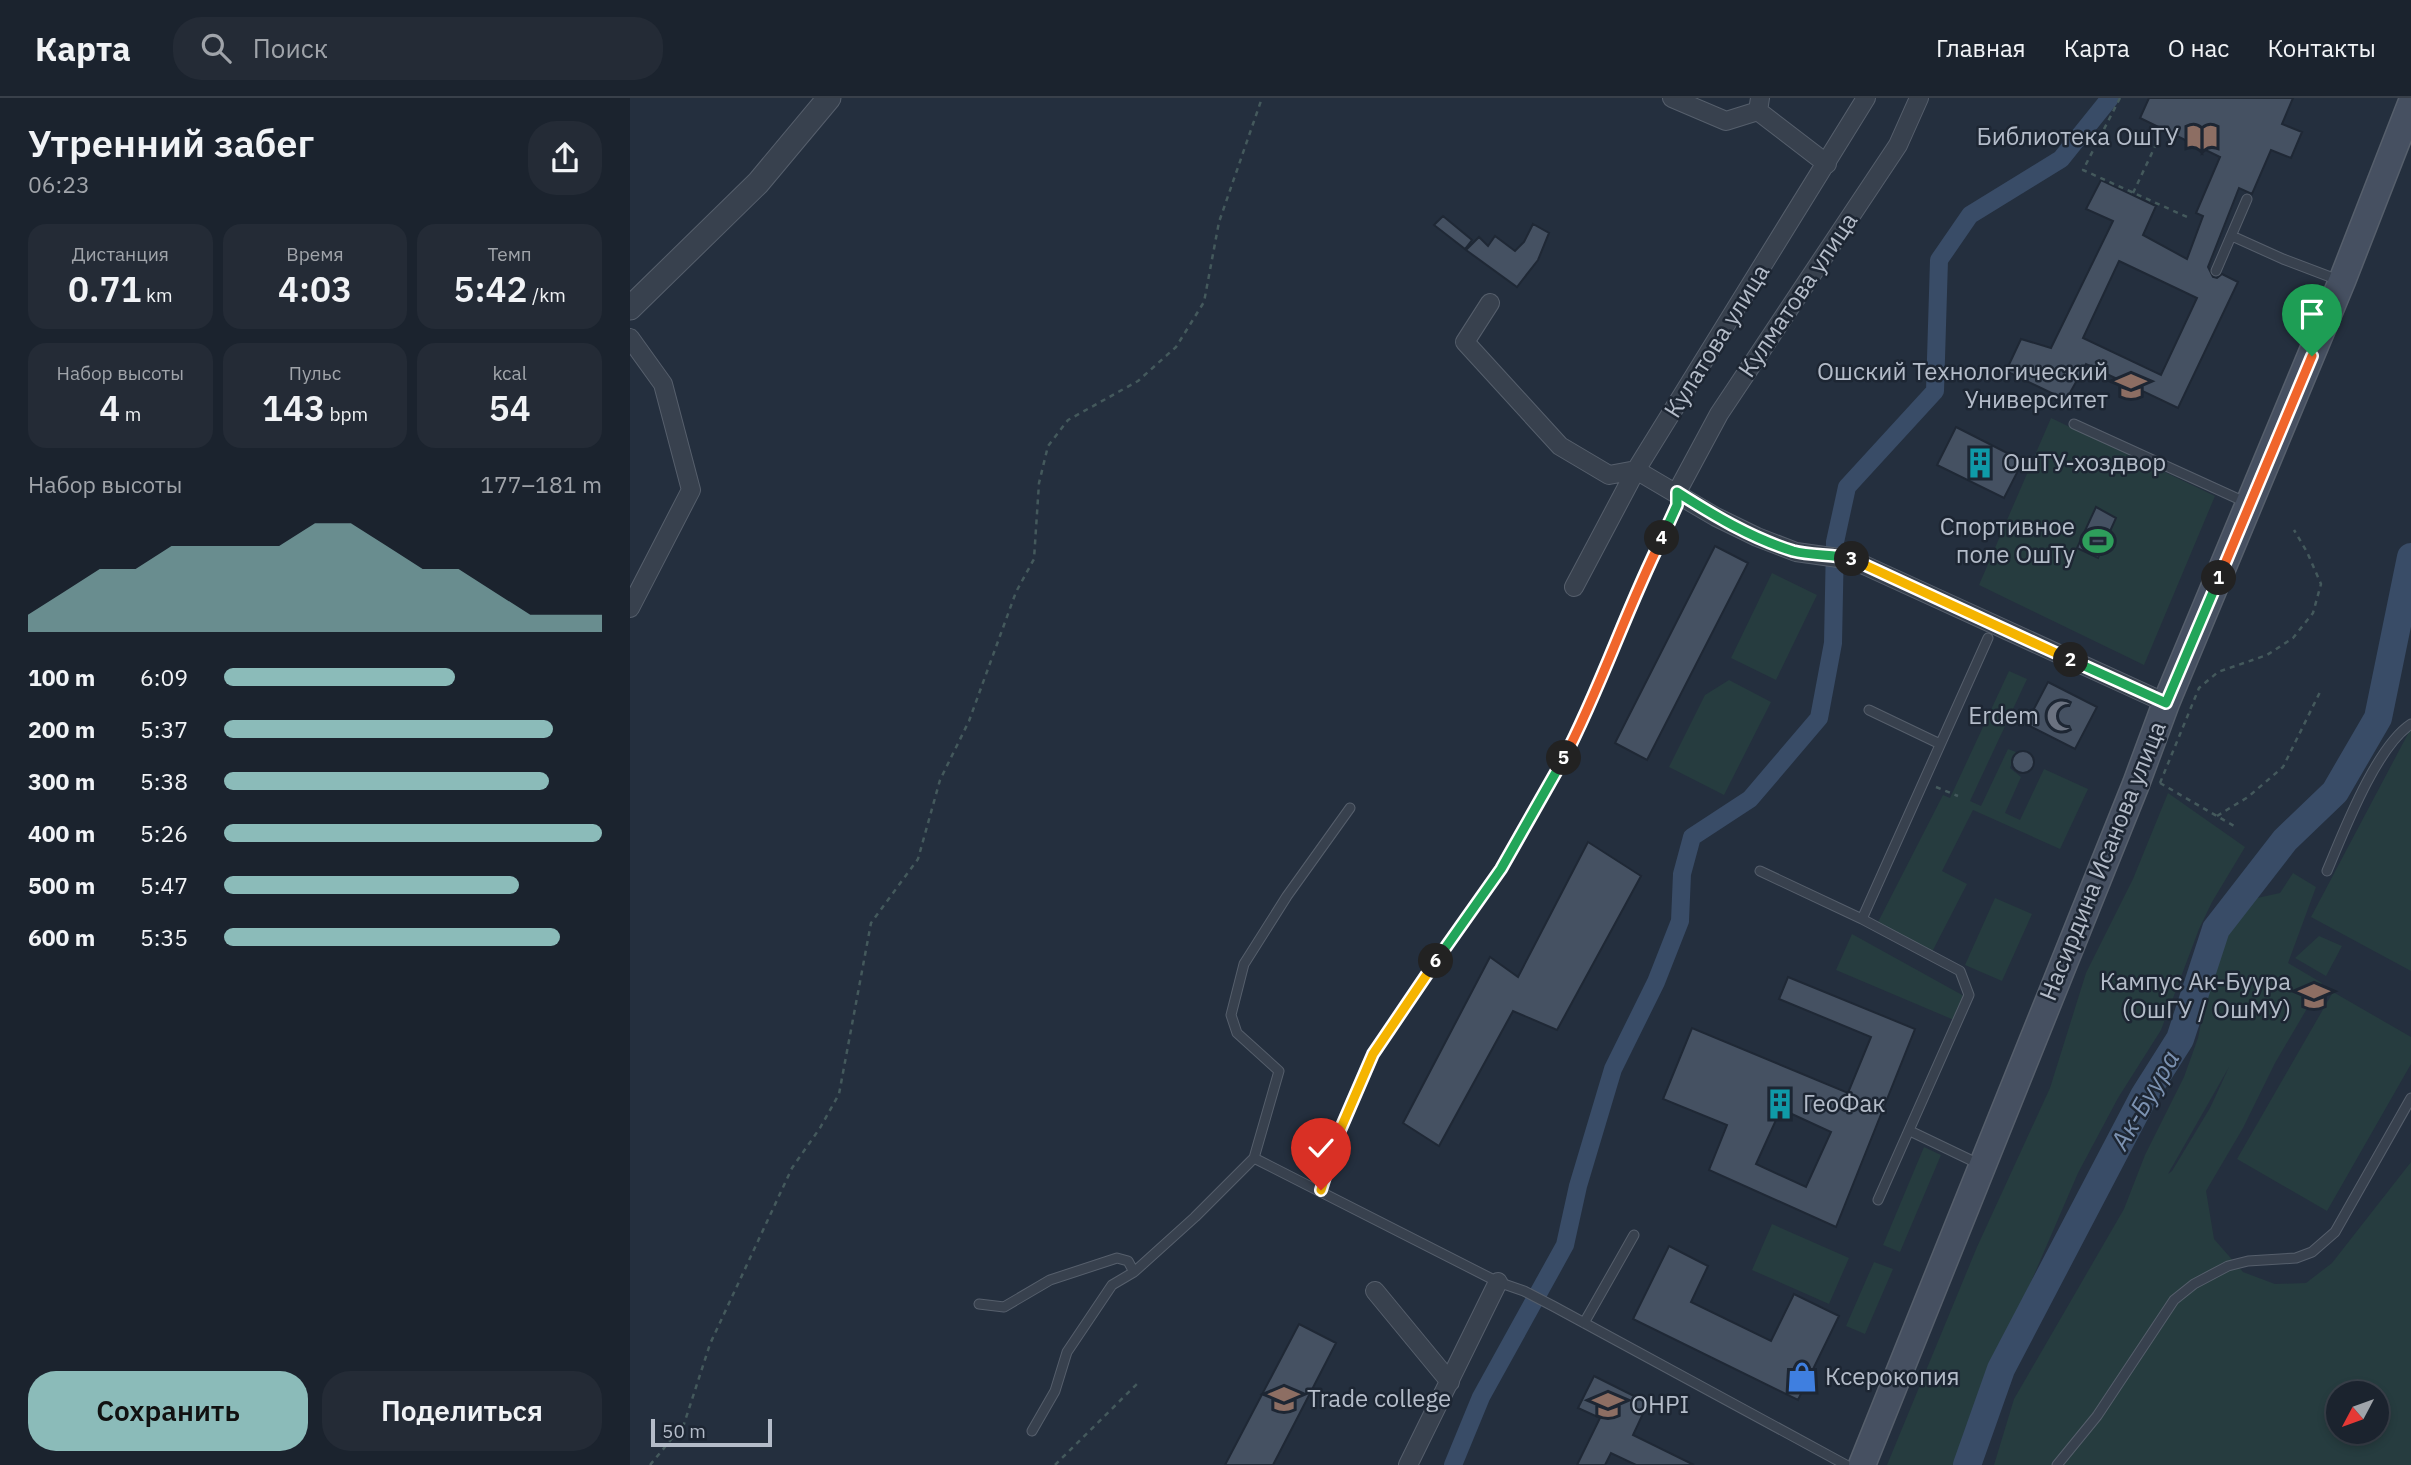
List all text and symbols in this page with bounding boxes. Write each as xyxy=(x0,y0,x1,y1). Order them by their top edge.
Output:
search box xyxy=(173,17,663,80)
text: Карта xyxy=(35,27,131,70)
icon: search xyxy=(197,29,235,67)
text: Поиск xyxy=(253,31,328,65)
text: Главная xyxy=(1936,32,2026,64)
text: Карта xyxy=(2064,32,2130,64)
text: О нас xyxy=(2168,32,2229,64)
text: Контакты xyxy=(2267,32,2376,64)
text: Утренний забег xyxy=(28,118,314,167)
place label: Библиотека ОшТУ xyxy=(1976,120,2179,152)
library icon: Библиотека ОшТУ xyxy=(2185,120,2219,154)
button: share xyxy=(528,121,602,195)
text: 06:23 xyxy=(28,169,90,199)
street label: Кулматова улица xyxy=(1730,206,1864,383)
text: Дистанция xyxy=(72,242,169,266)
text: Время xyxy=(286,242,344,266)
text: Темп xyxy=(488,242,532,266)
street label: Кулатова улица xyxy=(1656,257,1776,423)
text: 0.71 xyxy=(68,266,142,312)
text: 4:03 xyxy=(278,266,352,312)
text: 5:42 xyxy=(453,266,528,312)
text: km xyxy=(142,283,173,307)
text: /km xyxy=(528,283,566,307)
pin xyxy=(2282,284,2342,356)
icon: arrive xyxy=(2293,295,2331,333)
place label: Ошский Технологический Университет xyxy=(1817,355,2108,415)
text: Набор высоты xyxy=(57,361,184,385)
text: Пульс xyxy=(289,361,341,385)
text: kcal xyxy=(492,361,527,385)
school or university icon: Ошский Технологический Университет xyxy=(2114,369,2148,403)
text: 4 xyxy=(99,385,120,431)
text: 143 xyxy=(262,385,325,431)
text: 54 xyxy=(489,385,531,431)
text: m xyxy=(120,402,141,426)
text: bpm xyxy=(325,402,368,426)
building icon: ОшТУ-хоздвор xyxy=(1963,446,1997,480)
place label: ОшТУ-хоздвор xyxy=(2003,446,2166,478)
text: Набор высоты xyxy=(28,469,182,499)
text: 177–181 m xyxy=(480,469,602,499)
place label: Спортивное поле ОшТу xyxy=(1940,510,2075,570)
pin: 4 xyxy=(1644,520,1680,556)
sports icon: Спортивное поле ОшТу xyxy=(2081,524,2115,558)
text: 4 xyxy=(1656,525,1667,549)
pin: 3 xyxy=(1834,542,1870,576)
text: 3 xyxy=(1846,546,1857,570)
pin: 1 xyxy=(2202,560,2236,596)
text: 1 xyxy=(2213,565,2224,589)
pin: 2 xyxy=(2054,642,2088,678)
text: 2 xyxy=(2065,647,2076,671)
text: 100 m xyxy=(28,662,95,692)
text: 6:09 xyxy=(140,662,188,692)
place label: Erdem xyxy=(1968,699,2039,731)
mosque icon: Erdem xyxy=(2045,699,2079,733)
text: 200 m xyxy=(28,714,95,744)
text: 5:37 xyxy=(140,714,188,744)
street label: Насирдина Исанова улица xyxy=(2031,716,2173,1005)
pin: 5 xyxy=(1546,740,1581,776)
text: 5 xyxy=(1558,745,1569,769)
text: 300 m xyxy=(28,766,95,796)
text: 5:38 xyxy=(140,766,188,796)
text: 400 m xyxy=(28,818,95,848)
text: 5:26 xyxy=(140,818,188,848)
text: 500 m xyxy=(28,870,95,900)
text: 5:47 xyxy=(140,870,188,900)
text: 600 m xyxy=(28,922,95,952)
text: 5:35 xyxy=(140,922,188,952)
pin: 6 xyxy=(1418,944,1454,978)
text: 6 xyxy=(1430,948,1441,972)
place label: Кампус Ак-Буура (ОшГУ / ОшМУ) xyxy=(2100,965,2291,1025)
school or university icon: Кампус Ак-Буура (ОшГУ / ОшМУ) xyxy=(2297,979,2331,1013)
water label: Ак-Буура xyxy=(2101,1043,2186,1156)
building icon: ГеоФак xyxy=(1763,1087,1797,1121)
place label: ГеоФак xyxy=(1803,1087,1885,1119)
pin xyxy=(1291,1118,1351,1190)
icon: check xyxy=(1302,1129,1340,1167)
shop icon: Ксерокопия xyxy=(1785,1360,1819,1394)
place label: Ксерокопия xyxy=(1825,1360,1960,1392)
button: Сохранить xyxy=(28,1371,308,1451)
button: Поделиться xyxy=(322,1371,602,1451)
north arrow xyxy=(2326,1381,2389,1444)
map controls xyxy=(2326,1381,2389,1444)
school or university icon: Trade college xyxy=(1267,1382,1301,1416)
place label: Trade college xyxy=(1307,1382,1451,1414)
school or university icon: OHPI xyxy=(1591,1388,1625,1422)
place label: OHPI xyxy=(1631,1388,1689,1420)
scale bar xyxy=(651,1416,772,1448)
text: 50 m xyxy=(662,1419,706,1443)

